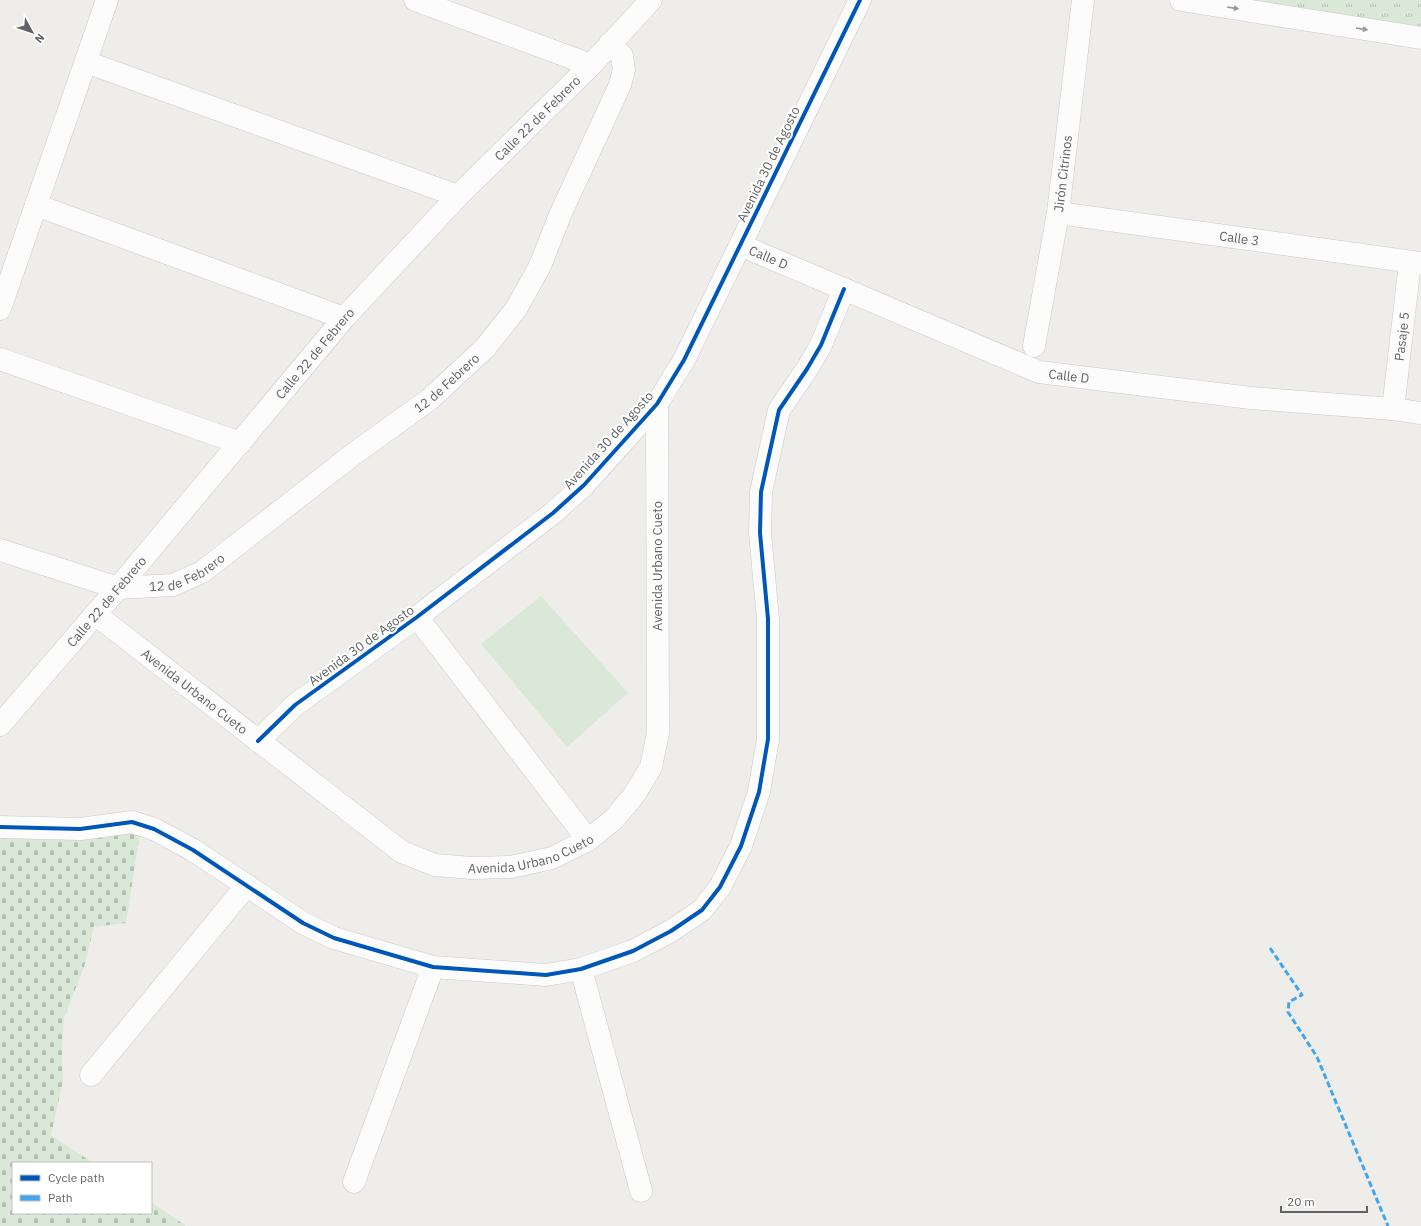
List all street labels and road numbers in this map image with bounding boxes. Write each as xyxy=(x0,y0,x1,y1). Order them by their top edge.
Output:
street label: Calle 22 de Febrero xyxy=(491,72,584,165)
street label: Avenida 30 de Agosto xyxy=(733,104,804,225)
street label: Jirón Citrinos xyxy=(1050,134,1076,213)
street label: Calle 3 xyxy=(1218,227,1260,250)
street label: Calle D xyxy=(746,242,791,273)
street label: Calle 22 de Febrero xyxy=(272,304,358,403)
street label: Pasaje 5 xyxy=(1391,311,1413,362)
street label: 12 de Febrero xyxy=(411,350,483,417)
street label: Calle D xyxy=(1047,365,1090,387)
street label: Avenida 30 de Agosto xyxy=(560,388,657,493)
street label: Avenida Urbano Cueto xyxy=(649,501,666,631)
street label: 12 de Febrero xyxy=(149,550,228,595)
street label: Calle 22 de Febrero xyxy=(63,553,150,651)
street label: Avenida 30 de Agosto xyxy=(305,601,417,689)
street label: Avenida Urbano Cueto xyxy=(138,645,251,738)
street label: Avenida Urbano Cueto xyxy=(467,831,597,877)

